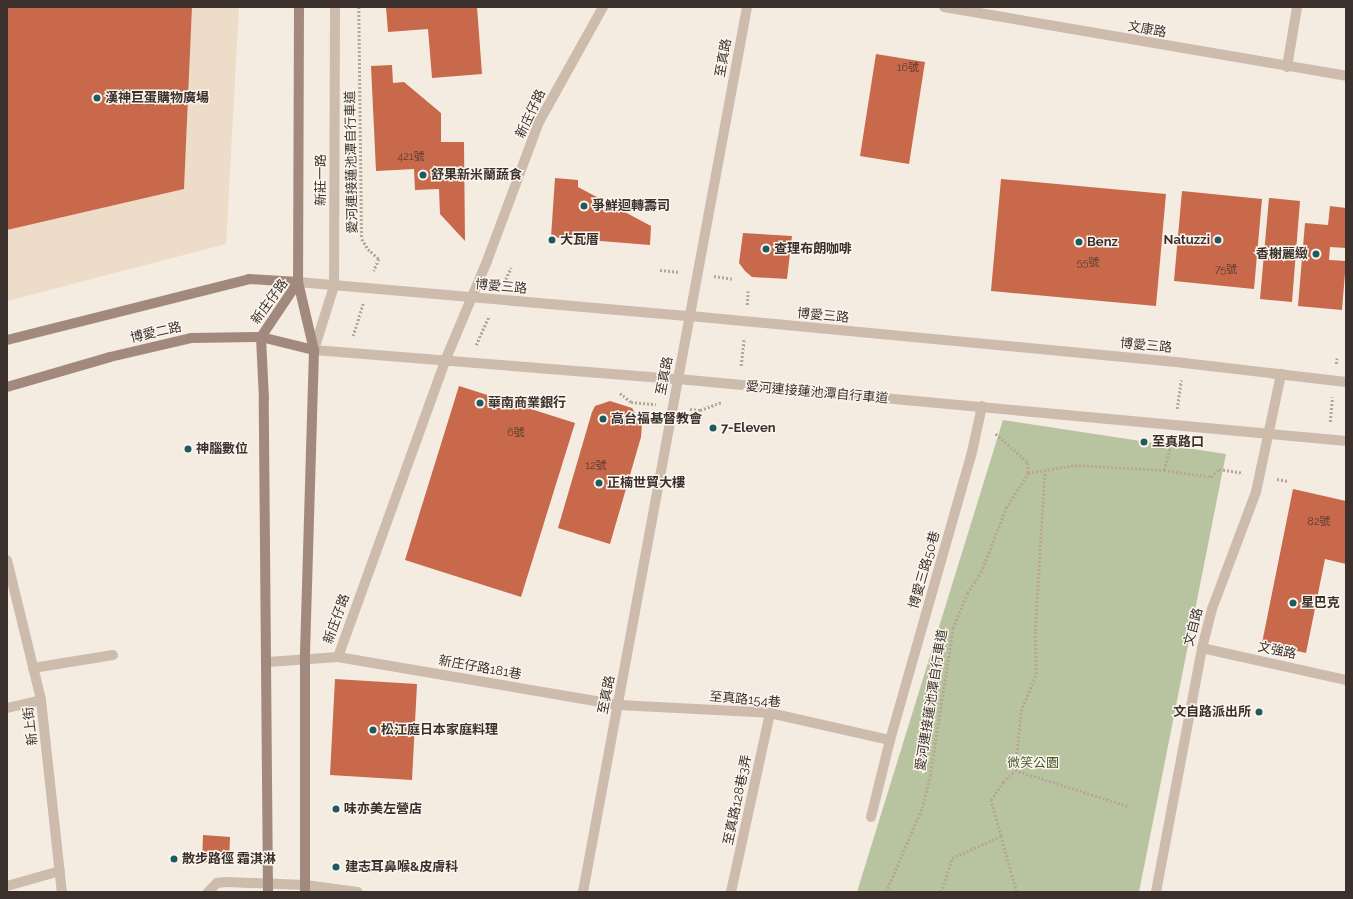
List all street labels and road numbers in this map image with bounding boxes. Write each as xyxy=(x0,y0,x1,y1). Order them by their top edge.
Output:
street label: 文康路 xyxy=(1126,19,1168,41)
street label: 至真路 xyxy=(713,37,735,79)
street label: 新庄仔路 xyxy=(513,87,549,141)
street label: 愛河連接蓮池潭自行車道 xyxy=(343,90,361,234)
street label: 新莊一路 xyxy=(313,154,329,206)
street label: 新庄仔路 xyxy=(248,276,292,328)
street label: 博愛三路 xyxy=(474,277,528,297)
street label: 博愛三路 xyxy=(796,306,850,326)
street label: 博愛二路 xyxy=(129,320,183,346)
street label: 博愛三路 xyxy=(1119,336,1173,356)
street label: 至真路 xyxy=(654,355,676,397)
street label: 愛河連接蓮池潭自行車道 xyxy=(745,379,889,407)
street label: 博愛三路50巷 xyxy=(906,529,944,611)
street label: 新庄仔路 xyxy=(321,592,353,646)
street label: 文自路 xyxy=(1181,606,1207,648)
street label: 愛河連接蓮池潭自行車道 xyxy=(913,628,951,772)
street label: 文強路 xyxy=(1256,639,1298,663)
street label: 新庄仔路181巷 xyxy=(437,653,523,683)
street label: 至真路 xyxy=(596,674,618,716)
street label: 至真路154巷 xyxy=(709,689,781,711)
street label: 新上街 xyxy=(21,706,41,746)
street label: 至真路128巷3弄 xyxy=(721,753,755,847)

